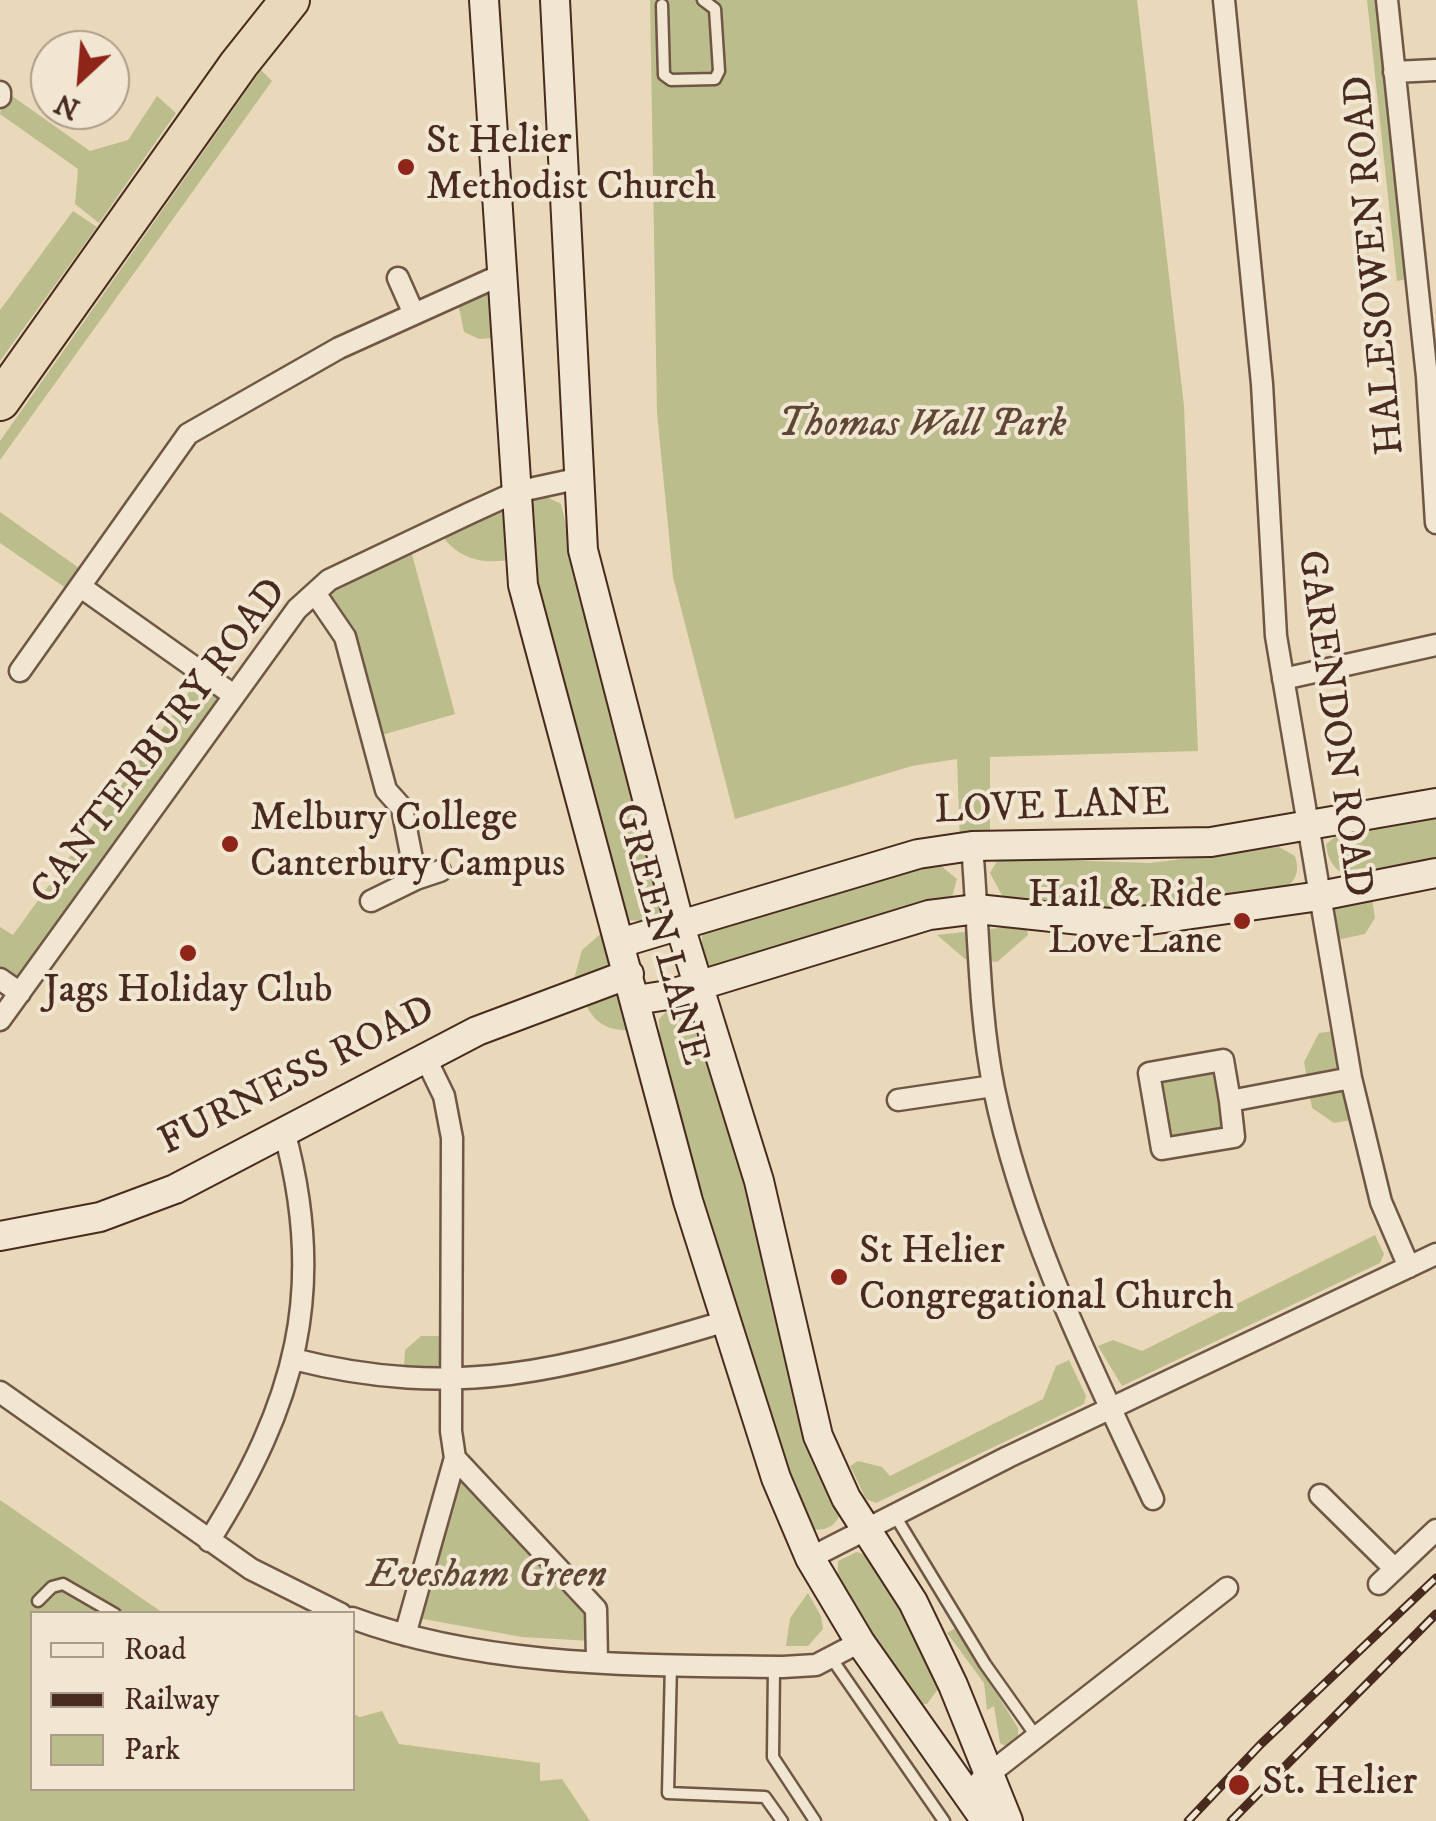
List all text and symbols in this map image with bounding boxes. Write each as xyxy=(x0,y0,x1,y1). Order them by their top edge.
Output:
north arrow xyxy=(30,30,130,130)
street label: HALESOWEN ROAD xyxy=(1336,73,1418,457)
text: N xyxy=(50,85,86,126)
place label: St Helier Methodist Church xyxy=(426,120,716,214)
marker: St Helier Methodist Church xyxy=(395,156,417,178)
park label: Thomas Wall Park xyxy=(778,403,1066,451)
street label: GARENDON ROAD xyxy=(1284,547,1380,901)
street label: CANTERBURY ROAD xyxy=(23,571,299,915)
street label: LOVE LANE xyxy=(934,781,1170,837)
place label: Melbury College Canterbury Campus xyxy=(250,797,565,891)
street label: GREEN LANE xyxy=(601,799,717,1071)
marker: Melbury College Canterbury Campus xyxy=(219,833,241,855)
place label: Hail & Ride Love Lane xyxy=(1028,874,1222,968)
marker: Hail & Ride Love Lane xyxy=(1231,910,1253,932)
marker: Jags Holiday Club xyxy=(177,942,199,964)
place label: Jags Holiday Club xyxy=(44,969,332,1017)
street label: FURNESS ROAD xyxy=(152,988,444,1168)
place label: St Helier Congregational Church xyxy=(859,1230,1234,1324)
marker: St Helier Congregational Church xyxy=(828,1266,850,1288)
park label: Evesham Green xyxy=(367,1554,607,1602)
legend xyxy=(30,1611,355,1791)
text: Road xyxy=(124,1632,186,1669)
text: Railway xyxy=(124,1682,219,1719)
text: Park xyxy=(124,1732,180,1769)
place label: St. Helier xyxy=(1262,1761,1417,1809)
marker: St. Helier xyxy=(1226,1772,1252,1798)

